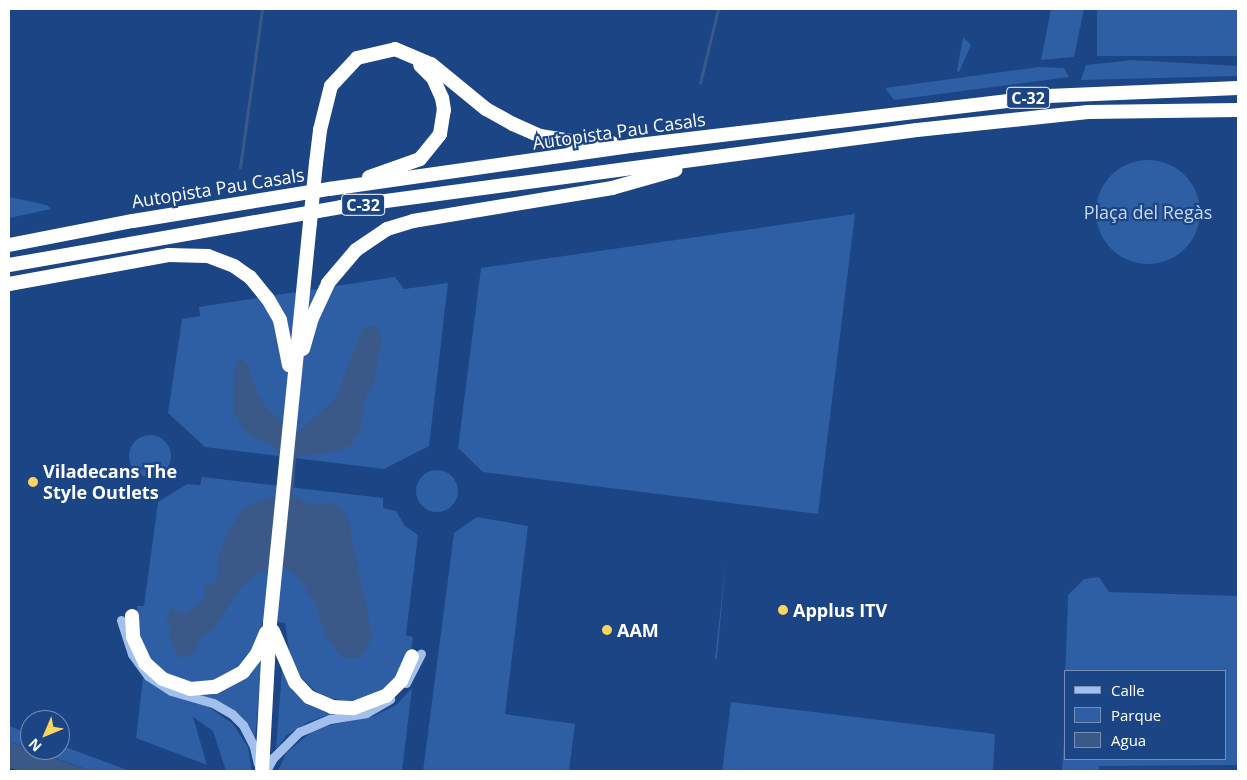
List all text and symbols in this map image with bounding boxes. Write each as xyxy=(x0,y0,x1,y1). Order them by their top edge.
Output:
road number: C-32 xyxy=(1006,85,1050,112)
street label: Autopista Pau Casals xyxy=(531,108,707,154)
street label: Autopista Pau Casals xyxy=(130,164,306,212)
road number: C-32 xyxy=(340,192,386,218)
park label: Plaça del Regàs xyxy=(1084,201,1212,223)
place label: Viladecans The Style Outlets xyxy=(43,461,177,504)
marker: Viladecans The Style Outlets xyxy=(27,476,39,488)
place label: Applus ITV xyxy=(793,599,887,621)
marker: Applus ITV xyxy=(777,604,789,616)
place label: AAM xyxy=(617,619,659,641)
marker: AAM xyxy=(601,624,613,636)
legend xyxy=(1064,670,1227,760)
text: Calle xyxy=(1111,680,1145,700)
text: Parque xyxy=(1111,705,1161,725)
north arrow xyxy=(20,710,70,760)
text: Agua xyxy=(1111,730,1146,750)
text: N xyxy=(24,735,45,756)

